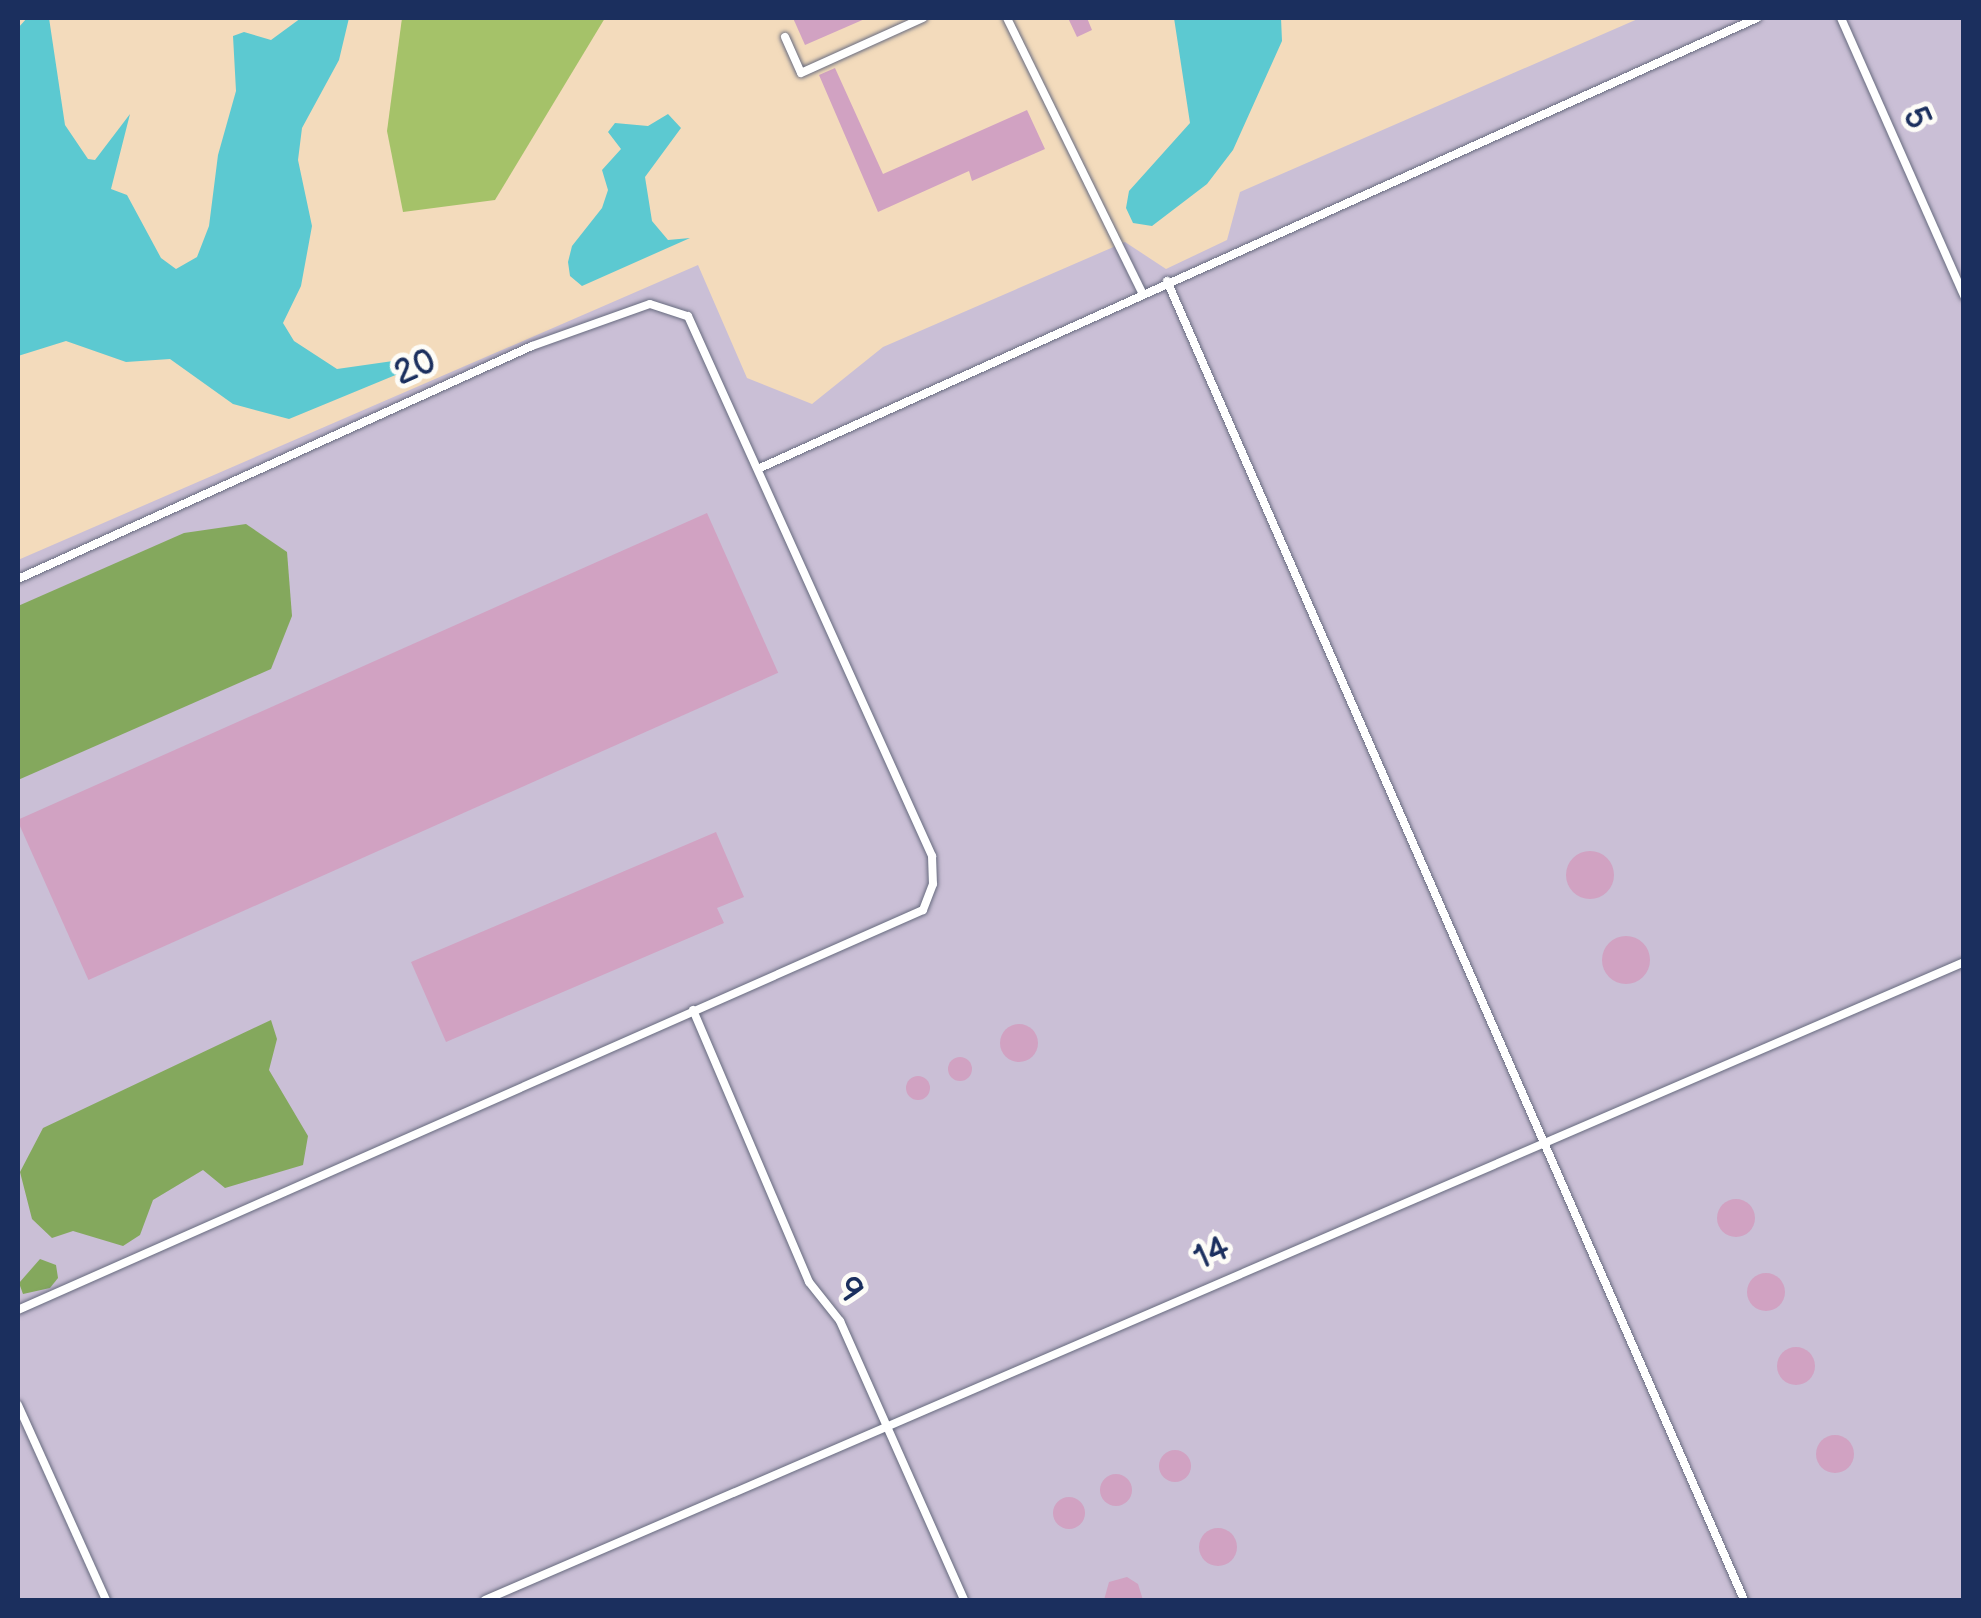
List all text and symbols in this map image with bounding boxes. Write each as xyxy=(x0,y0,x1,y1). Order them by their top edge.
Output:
street label: 5 xyxy=(1893,100,1939,136)
street label: 20 xyxy=(388,340,442,396)
street label: 14 xyxy=(1188,1228,1236,1280)
street label: 9 xyxy=(826,1269,872,1311)

